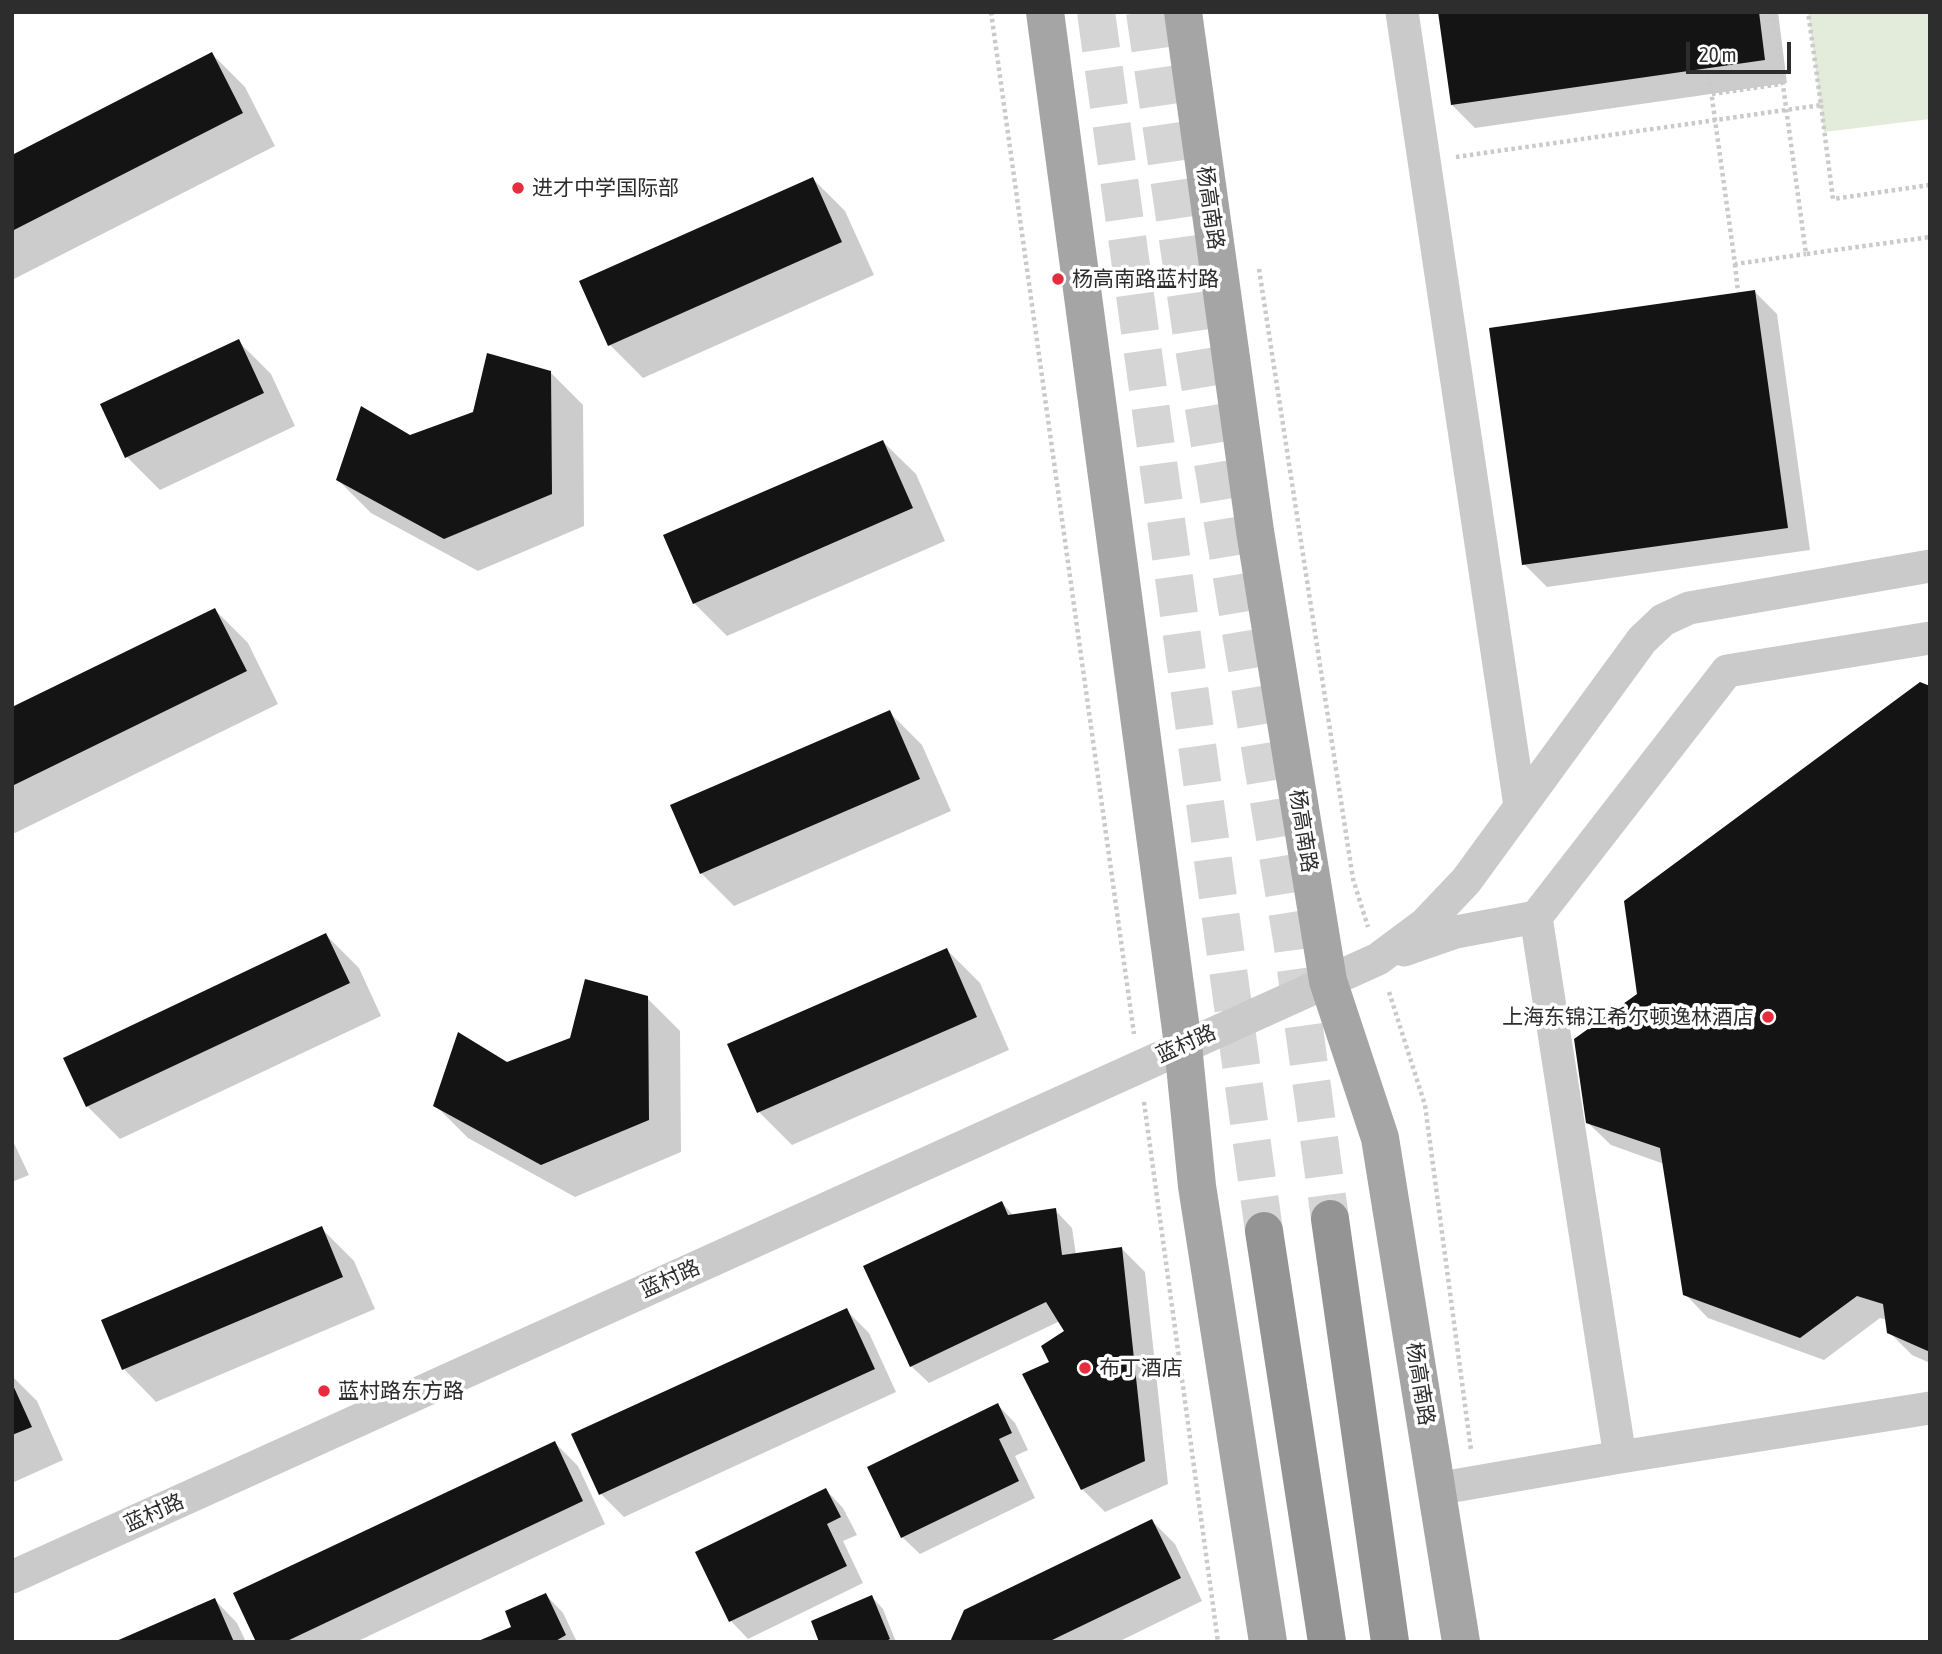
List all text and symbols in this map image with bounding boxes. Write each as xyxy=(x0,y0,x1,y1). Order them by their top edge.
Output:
scale bar xyxy=(1690,28,1795,72)
text: 20 m xyxy=(1699,42,1737,66)
street label: 杨高南路 xyxy=(1192,165,1228,251)
place label: 进才中学国际部 xyxy=(532,175,679,201)
marker: 进才中学国际部 xyxy=(510,180,526,196)
place label: 杨高南路蓝村路 xyxy=(1072,266,1219,292)
marker: 杨高南路蓝村路 xyxy=(1050,271,1066,287)
street label: 杨高南路 xyxy=(1284,788,1322,874)
place label: 上海东锦江希尔顿逸林酒店 xyxy=(1502,1004,1754,1030)
marker: 上海东锦江希尔顿逸林酒店 xyxy=(1760,1009,1776,1025)
street label: 蓝村路 xyxy=(1152,1020,1220,1068)
street label: 蓝村路 xyxy=(636,1255,704,1303)
street label: 杨高南路 xyxy=(1401,1341,1439,1427)
place label: 布丁酒店 xyxy=(1099,1355,1183,1381)
marker: 布丁酒店 xyxy=(1077,1360,1093,1376)
place label: 蓝村路东方路 xyxy=(338,1378,464,1404)
marker: 蓝村路东方路 xyxy=(316,1383,332,1399)
street label: 蓝村路 xyxy=(120,1489,188,1537)

